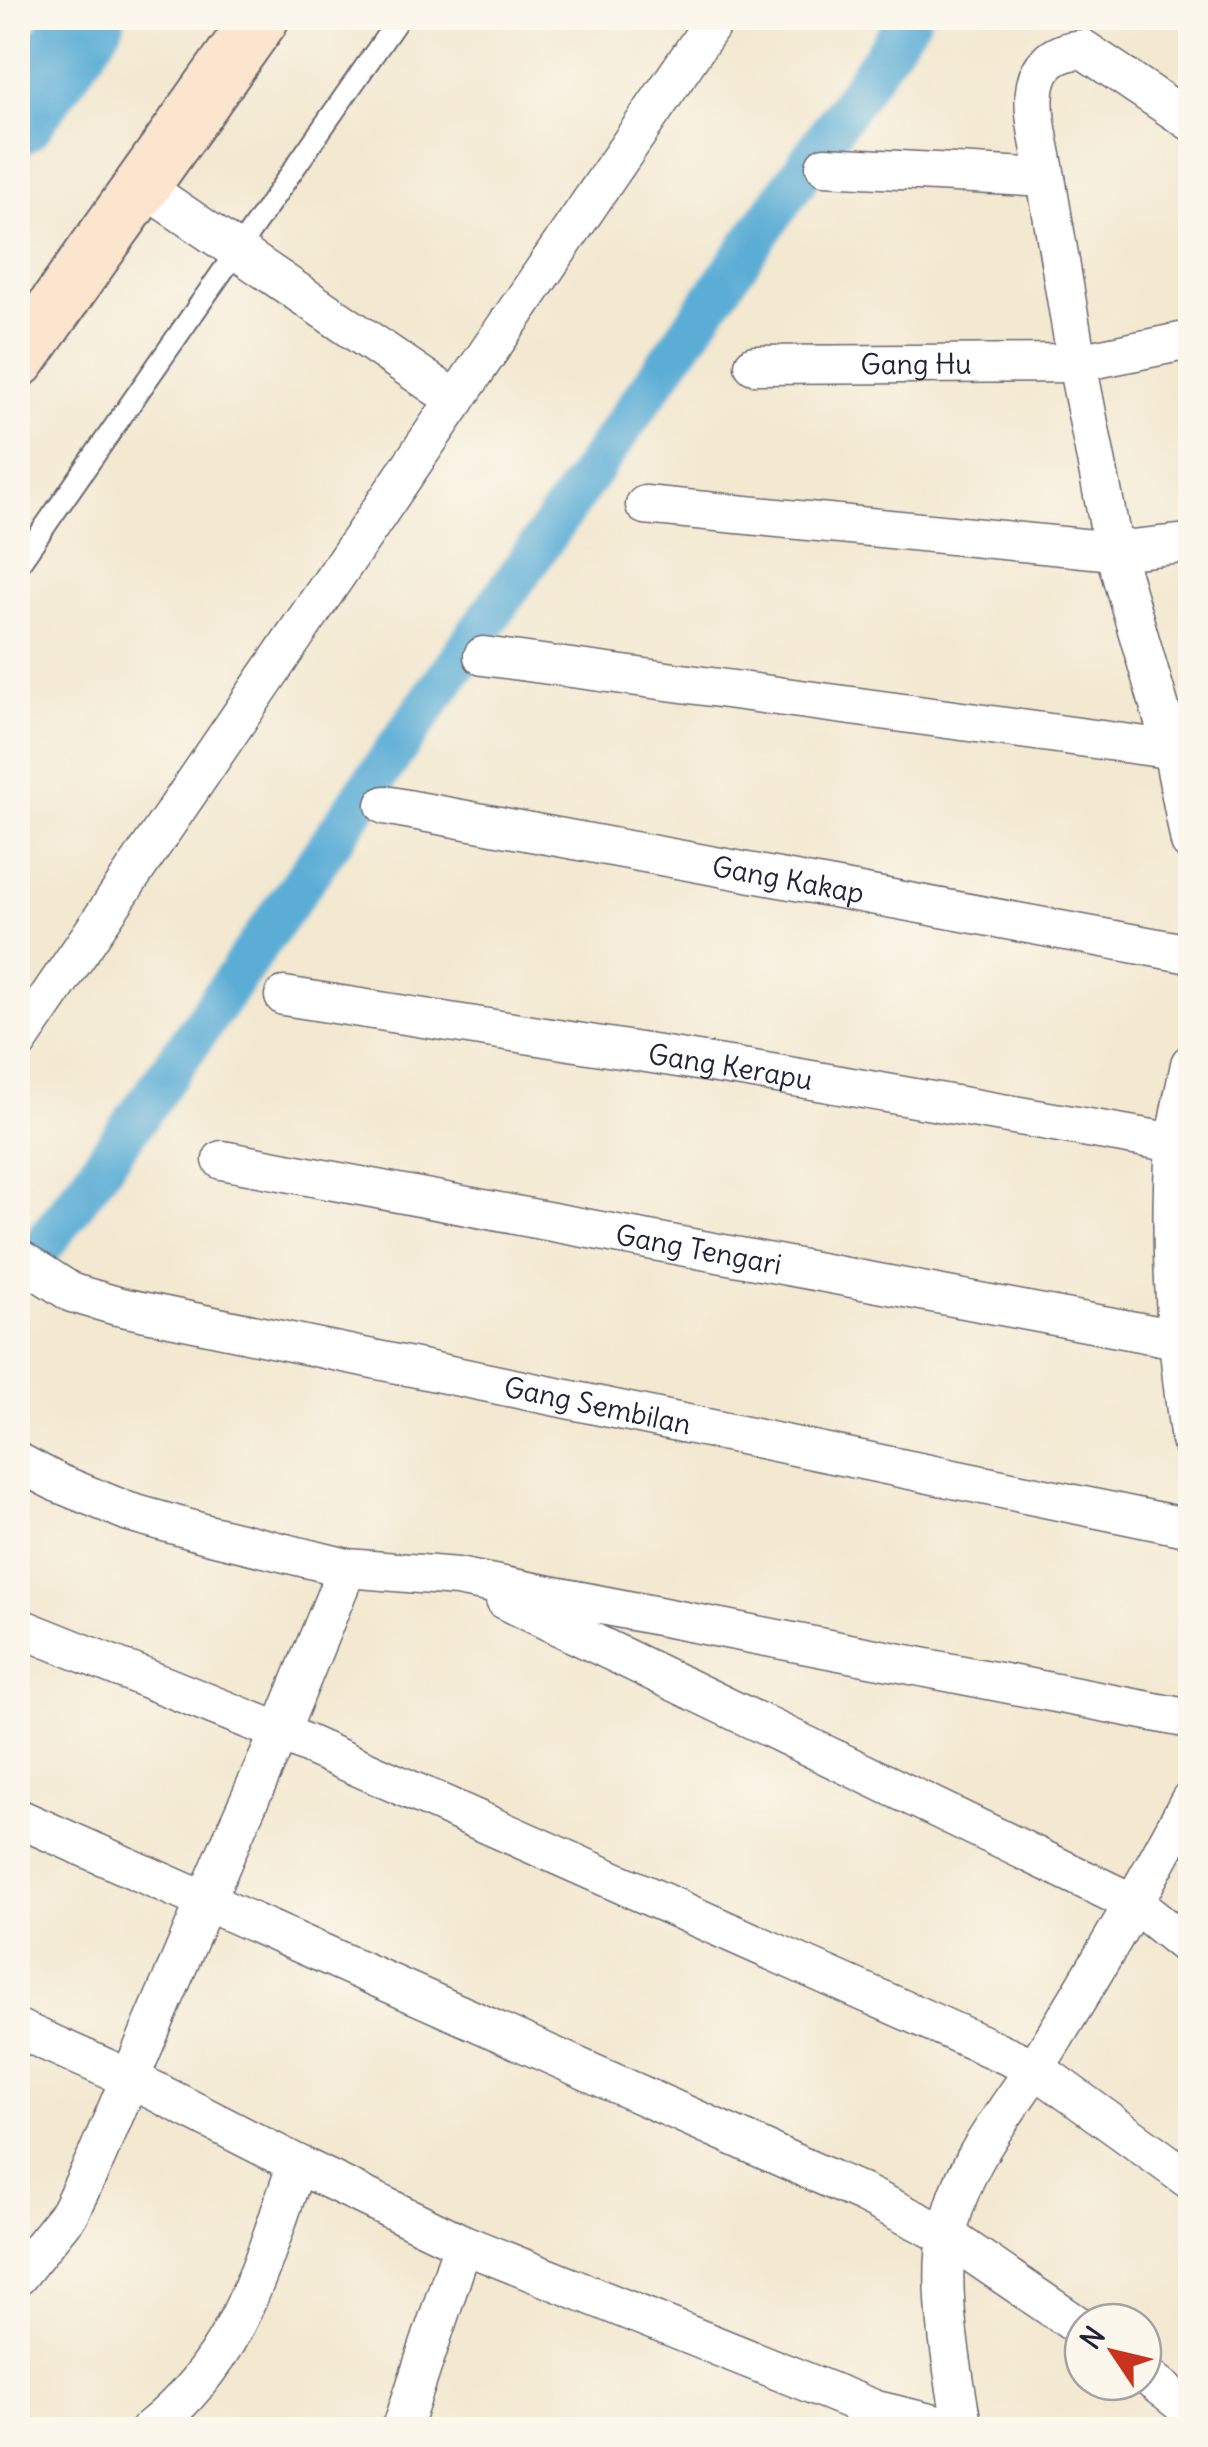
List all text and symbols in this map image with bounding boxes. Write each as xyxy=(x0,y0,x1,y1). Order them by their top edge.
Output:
street label: Gang Hu xyxy=(860,346,972,382)
street label: Gang Kakap xyxy=(709,848,867,911)
street label: Gang Kerapu xyxy=(646,1036,815,1098)
street label: Gang Tengari xyxy=(613,1216,785,1283)
street label: Gang Sembilan xyxy=(501,1369,694,1442)
north arrow xyxy=(1063,2302,1163,2402)
text: N xyxy=(1072,2319,1113,2356)

